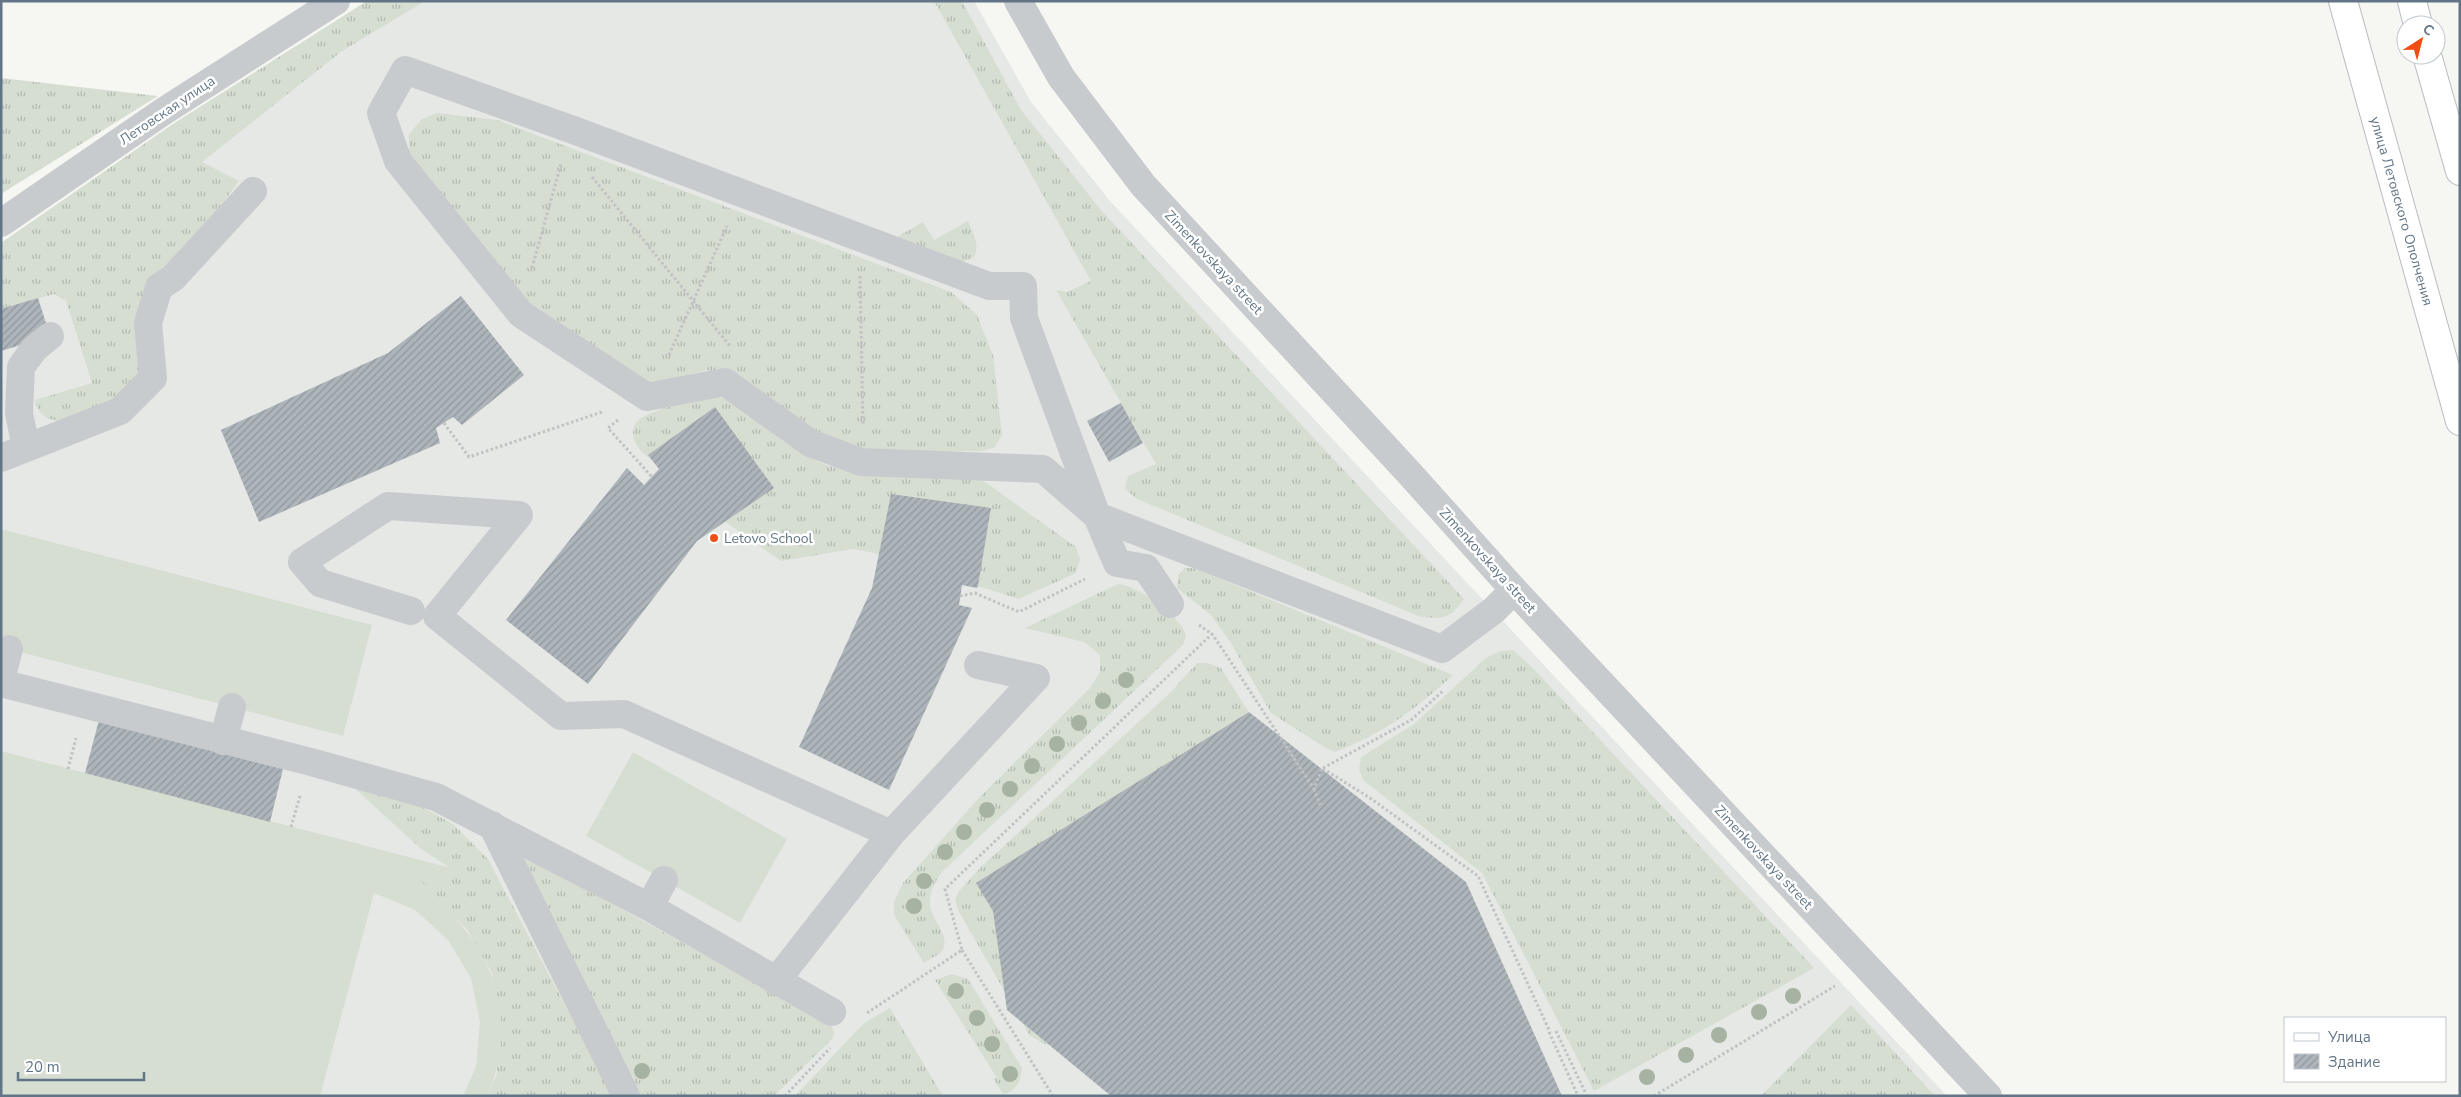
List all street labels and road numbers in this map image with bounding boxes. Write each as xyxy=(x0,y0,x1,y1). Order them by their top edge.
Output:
street label: Летовская улица xyxy=(116,71,219,149)
street label: улица Летовского Ополчения xyxy=(2365,114,2438,308)
street label: Zimenkovskaya street xyxy=(1160,206,1267,319)
street label: Zimenkovskaya street xyxy=(1435,504,1540,617)
street label: Zimenkovskaya street xyxy=(1710,801,1817,914)

